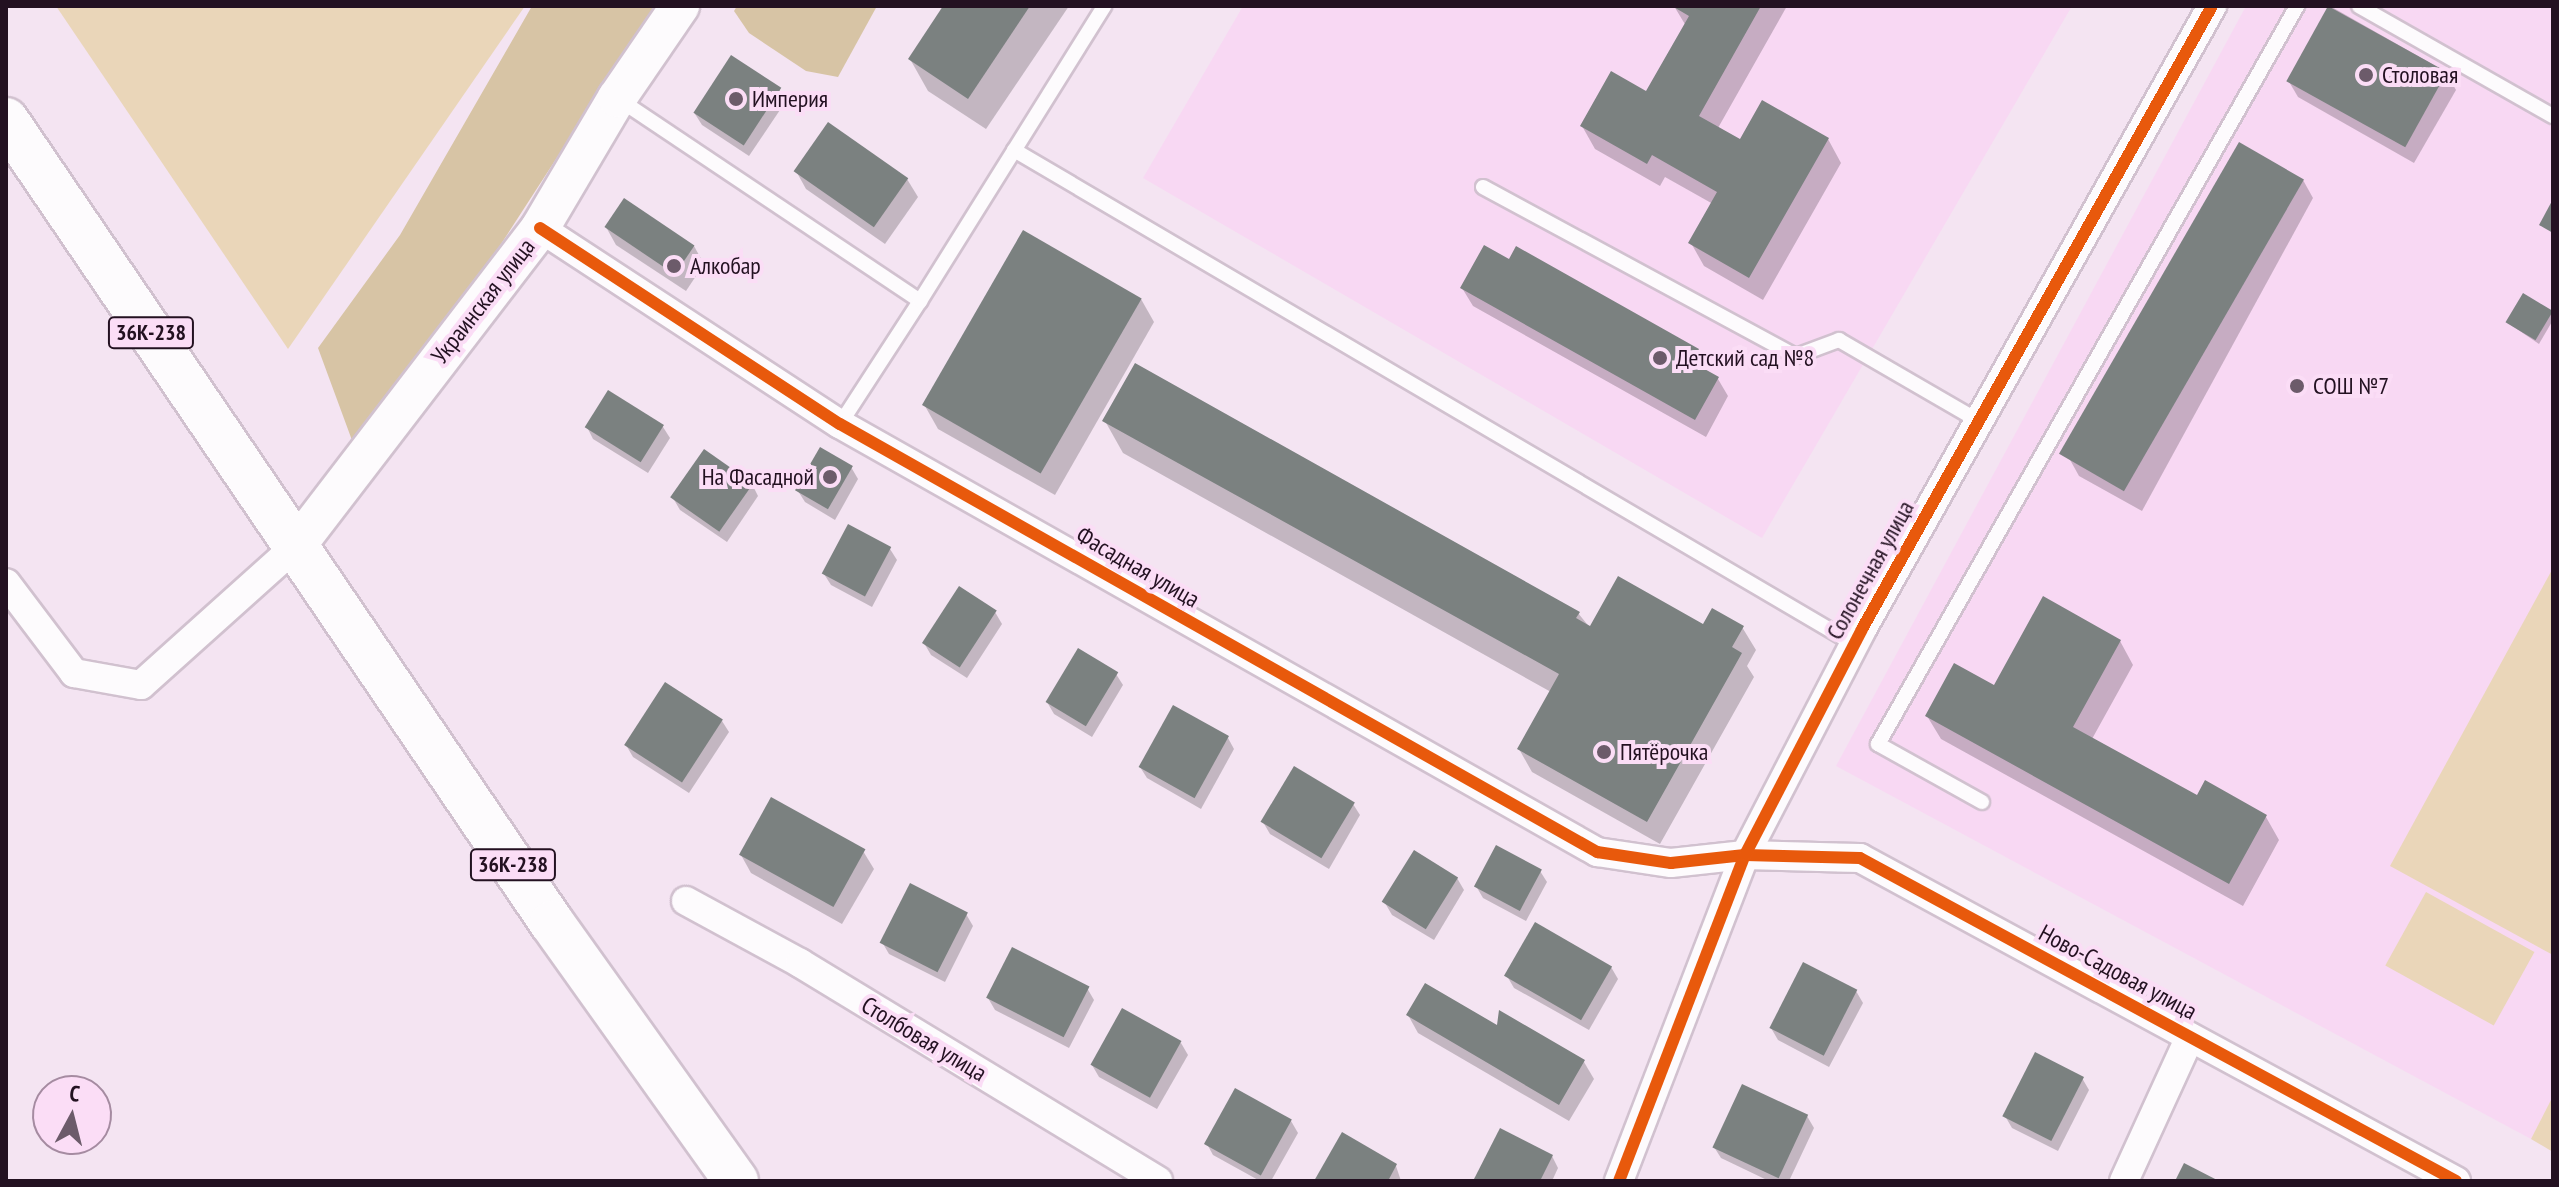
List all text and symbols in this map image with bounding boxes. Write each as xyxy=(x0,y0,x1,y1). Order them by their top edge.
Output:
place label: Столовая xyxy=(2382,61,2458,89)
marker: Столовая xyxy=(2357,66,2375,84)
place label: Империя xyxy=(752,85,828,113)
marker: Империя xyxy=(727,90,745,108)
street label: Украинская улица xyxy=(425,233,541,369)
place label: Алкобар xyxy=(690,252,761,280)
marker: Алкобар xyxy=(665,257,683,275)
road number: 36К-238 xyxy=(107,315,195,351)
place label: Детский сад №8 xyxy=(1676,344,1814,372)
marker: Детский сад №8 xyxy=(1651,349,1669,367)
place label: СОШ №7 xyxy=(2313,372,2389,400)
marker: СОШ №7 xyxy=(2288,377,2306,395)
place label: На Фасадной xyxy=(702,463,814,491)
marker: На Фасадной xyxy=(821,468,839,486)
street label: Солонечная улица xyxy=(1820,496,1920,644)
street label: Фасадная улица xyxy=(1071,520,1205,614)
place label: Пятёрочка xyxy=(1620,738,1708,766)
marker: Пятёрочка xyxy=(1595,743,1613,761)
road number: 36К-238 xyxy=(469,847,557,883)
street label: Ново-Садовая улица xyxy=(2034,918,2202,1026)
street label: Столбовая улица xyxy=(856,990,992,1088)
north arrow xyxy=(32,1075,112,1155)
text: С xyxy=(68,1079,81,1108)

